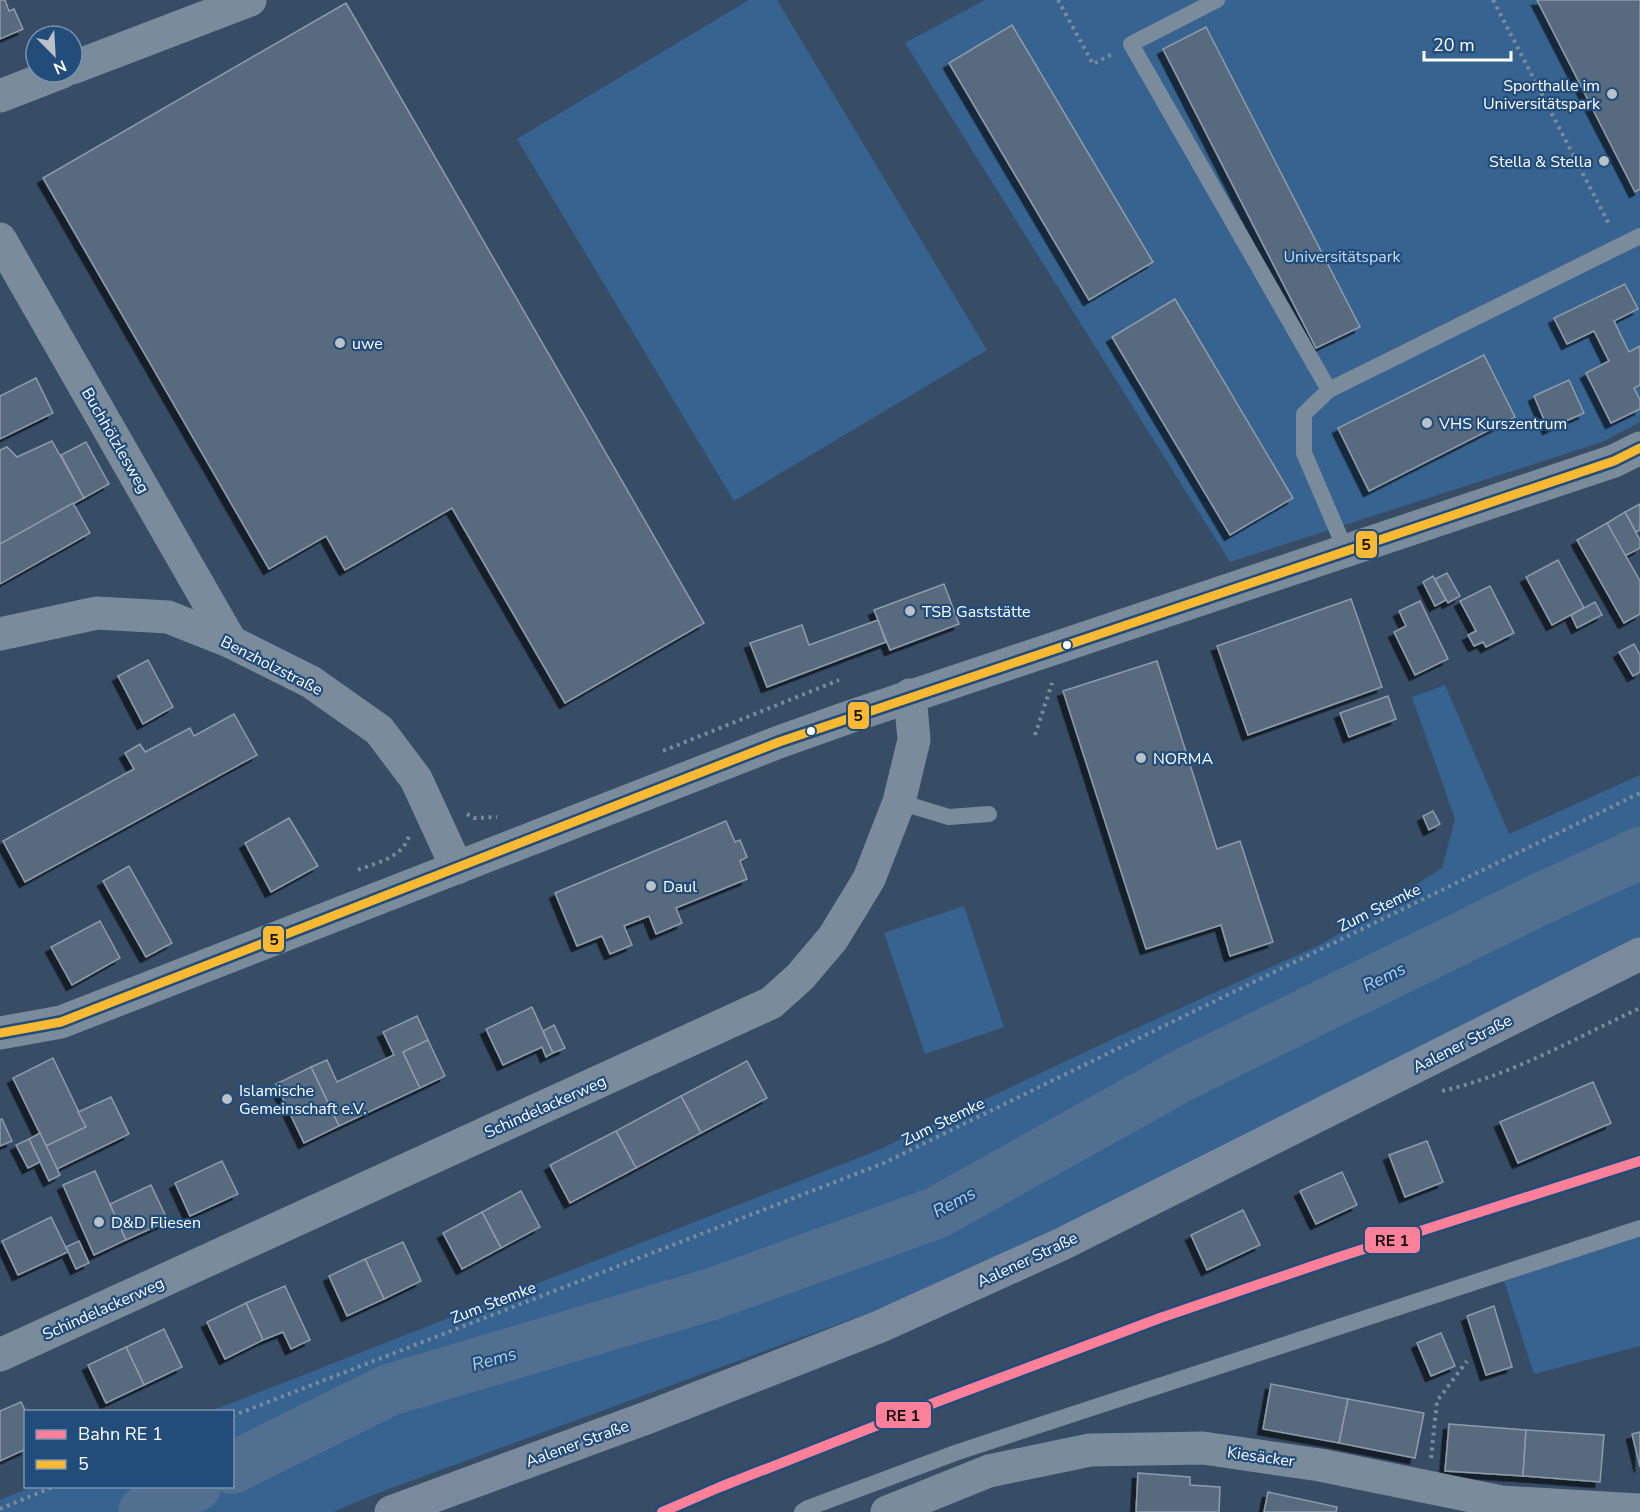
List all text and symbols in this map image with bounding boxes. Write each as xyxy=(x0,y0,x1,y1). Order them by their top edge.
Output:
north arrow xyxy=(24,24,84,84)
scale bar xyxy=(1424,24,1511,62)
text: 20 m xyxy=(1433,33,1475,57)
text: N xyxy=(50,54,70,79)
place label: Sporthalle im Universitätspark xyxy=(1483,75,1601,115)
marker: Sporthalle im Universitätspark xyxy=(1605,87,1619,101)
place label: Stella & Stella xyxy=(1489,151,1592,173)
marker: Stella & Stella xyxy=(1597,154,1611,168)
park label: Universitätspark xyxy=(1283,246,1402,268)
place label: uwe xyxy=(352,333,383,355)
marker: uwe xyxy=(333,336,347,350)
street label: Buchhölzlesweg xyxy=(76,384,154,497)
place label: VHS Kurszentrum xyxy=(1438,413,1567,435)
marker: VHS Kurszentrum xyxy=(1420,416,1434,430)
line badge: 5 xyxy=(1355,530,1378,559)
text: 5 xyxy=(1361,534,1371,556)
place label: TSB Gaststätte xyxy=(922,601,1030,623)
marker: TSB Gaststätte xyxy=(903,604,917,618)
street label: Benzholzstraße xyxy=(217,631,326,701)
unlabelled marker xyxy=(1061,639,1073,651)
line badge: 5 xyxy=(847,701,870,730)
text: 5 xyxy=(853,705,863,727)
unlabelled marker xyxy=(805,725,817,737)
place label: NORMA xyxy=(1153,748,1213,770)
marker: NORMA xyxy=(1134,751,1148,765)
place label: Daul xyxy=(663,876,697,898)
street label: Zum Stemke xyxy=(1334,878,1425,937)
marker: Daul xyxy=(644,879,658,893)
line badge: 5 xyxy=(262,925,285,953)
text: 5 xyxy=(269,929,279,951)
water label: Rems xyxy=(1358,956,1410,998)
street label: Aalener Straße xyxy=(1409,1009,1516,1078)
street label: Schindelackerweg xyxy=(481,1070,610,1144)
place label: Islamische Gemeinschaft e.V. xyxy=(239,1080,367,1120)
marker: Islamische Gemeinschaft e.V. xyxy=(220,1092,234,1106)
street label: Zum Stemke xyxy=(898,1092,989,1151)
water label: Rems xyxy=(928,1181,980,1223)
place label: D&D Fliesen xyxy=(111,1212,201,1234)
marker: D&D Fliesen xyxy=(92,1215,106,1229)
line badge: RE 1 xyxy=(1364,1226,1421,1254)
street label: Aalener Straße xyxy=(974,1227,1081,1293)
text: RE 1 xyxy=(1375,1230,1409,1252)
street label: Schindelackerweg xyxy=(39,1272,168,1346)
street label: Zum Stemke xyxy=(447,1277,539,1329)
water label: Rems xyxy=(469,1341,519,1377)
line badge: RE 1 xyxy=(875,1401,932,1429)
text: RE 1 xyxy=(886,1405,920,1427)
legend xyxy=(24,1410,234,1488)
street label: Aalener Straße xyxy=(523,1415,632,1473)
text: Bahn RE 1 xyxy=(78,1422,163,1446)
street label: Kiesäcker xyxy=(1226,1441,1296,1473)
text: 5 xyxy=(78,1452,89,1476)

